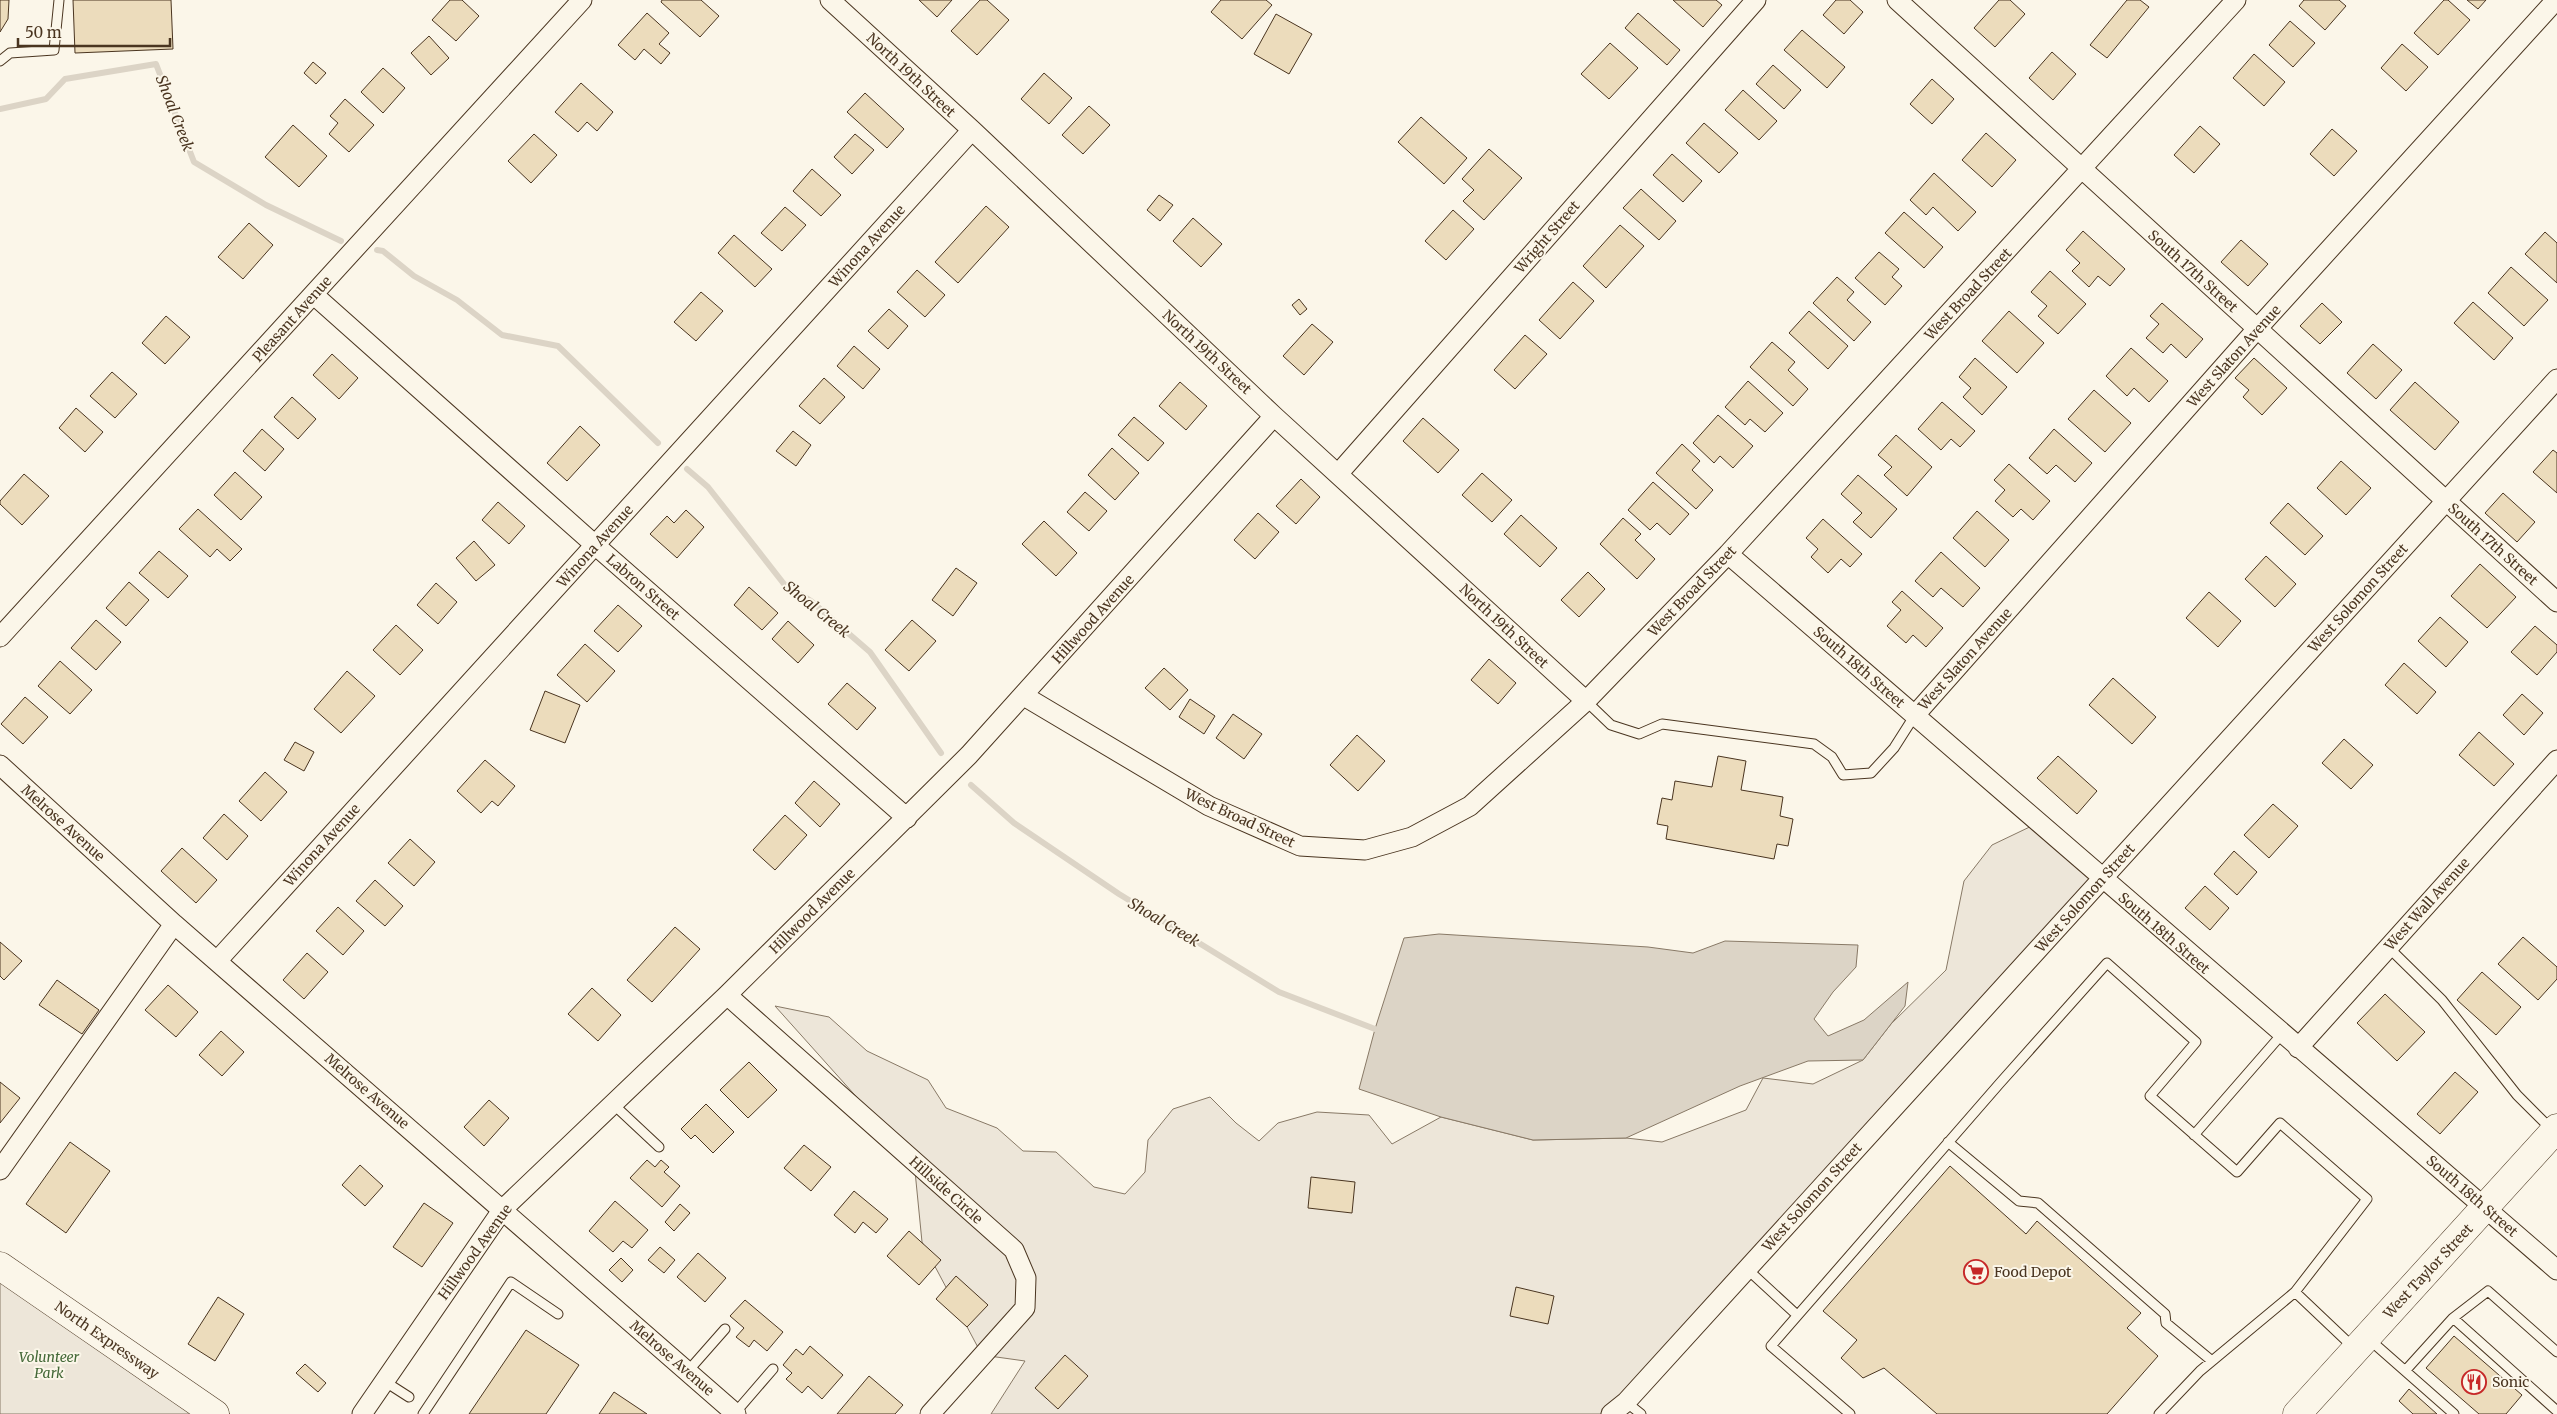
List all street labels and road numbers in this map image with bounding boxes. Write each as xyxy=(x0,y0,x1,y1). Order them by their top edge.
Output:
street label: North 19th Street xyxy=(863,29,960,121)
street label: Wright Street xyxy=(1510,197,1584,278)
street label: Winona Avenue xyxy=(824,201,909,292)
street label: South 17th Street xyxy=(2144,226,2242,316)
street label: West Broad Street xyxy=(1920,244,2016,345)
street label: Pleasant Avenue xyxy=(249,272,335,366)
street label: West Slaton Avenue xyxy=(2183,301,2285,412)
street label: North 19th Street xyxy=(1159,306,1256,398)
street label: South 17th Street xyxy=(2444,499,2542,589)
street label: Winona Avenue xyxy=(552,501,637,592)
street label: West Solomon Street xyxy=(2304,540,2412,657)
street label: West Broad Street xyxy=(1643,541,1740,641)
street label: Labron Street xyxy=(603,550,684,624)
street label: Hillwood Avenue xyxy=(1048,571,1138,667)
street label: North 19th Street xyxy=(1456,580,1553,672)
street label: West Slaton Avenue xyxy=(1914,604,2016,715)
street label: South 18th Street xyxy=(1810,622,1909,712)
street label: Melrose Avenue xyxy=(18,781,108,865)
street label: West Broad Street xyxy=(1181,784,1298,852)
street label: Winona Avenue xyxy=(279,800,364,891)
street label: West Solomon Street xyxy=(2031,840,2139,957)
street label: West Wall Avenue xyxy=(2380,854,2473,955)
street label: Hillwood Avenue xyxy=(765,864,859,958)
street label: South 18th Street xyxy=(2115,888,2214,978)
street label: Melrose Avenue xyxy=(321,1049,413,1133)
street label: West Solomon Street xyxy=(1758,1139,1866,1256)
street label: South 18th Street xyxy=(2423,1151,2522,1241)
street label: Hillside Circle xyxy=(906,1152,986,1228)
street label: Hillwood Avenue xyxy=(434,1201,516,1303)
street label: West Taylor Street xyxy=(2379,1219,2477,1323)
street label: North Expressway xyxy=(51,1297,163,1383)
street label: Melrose Avenue xyxy=(626,1316,718,1400)

